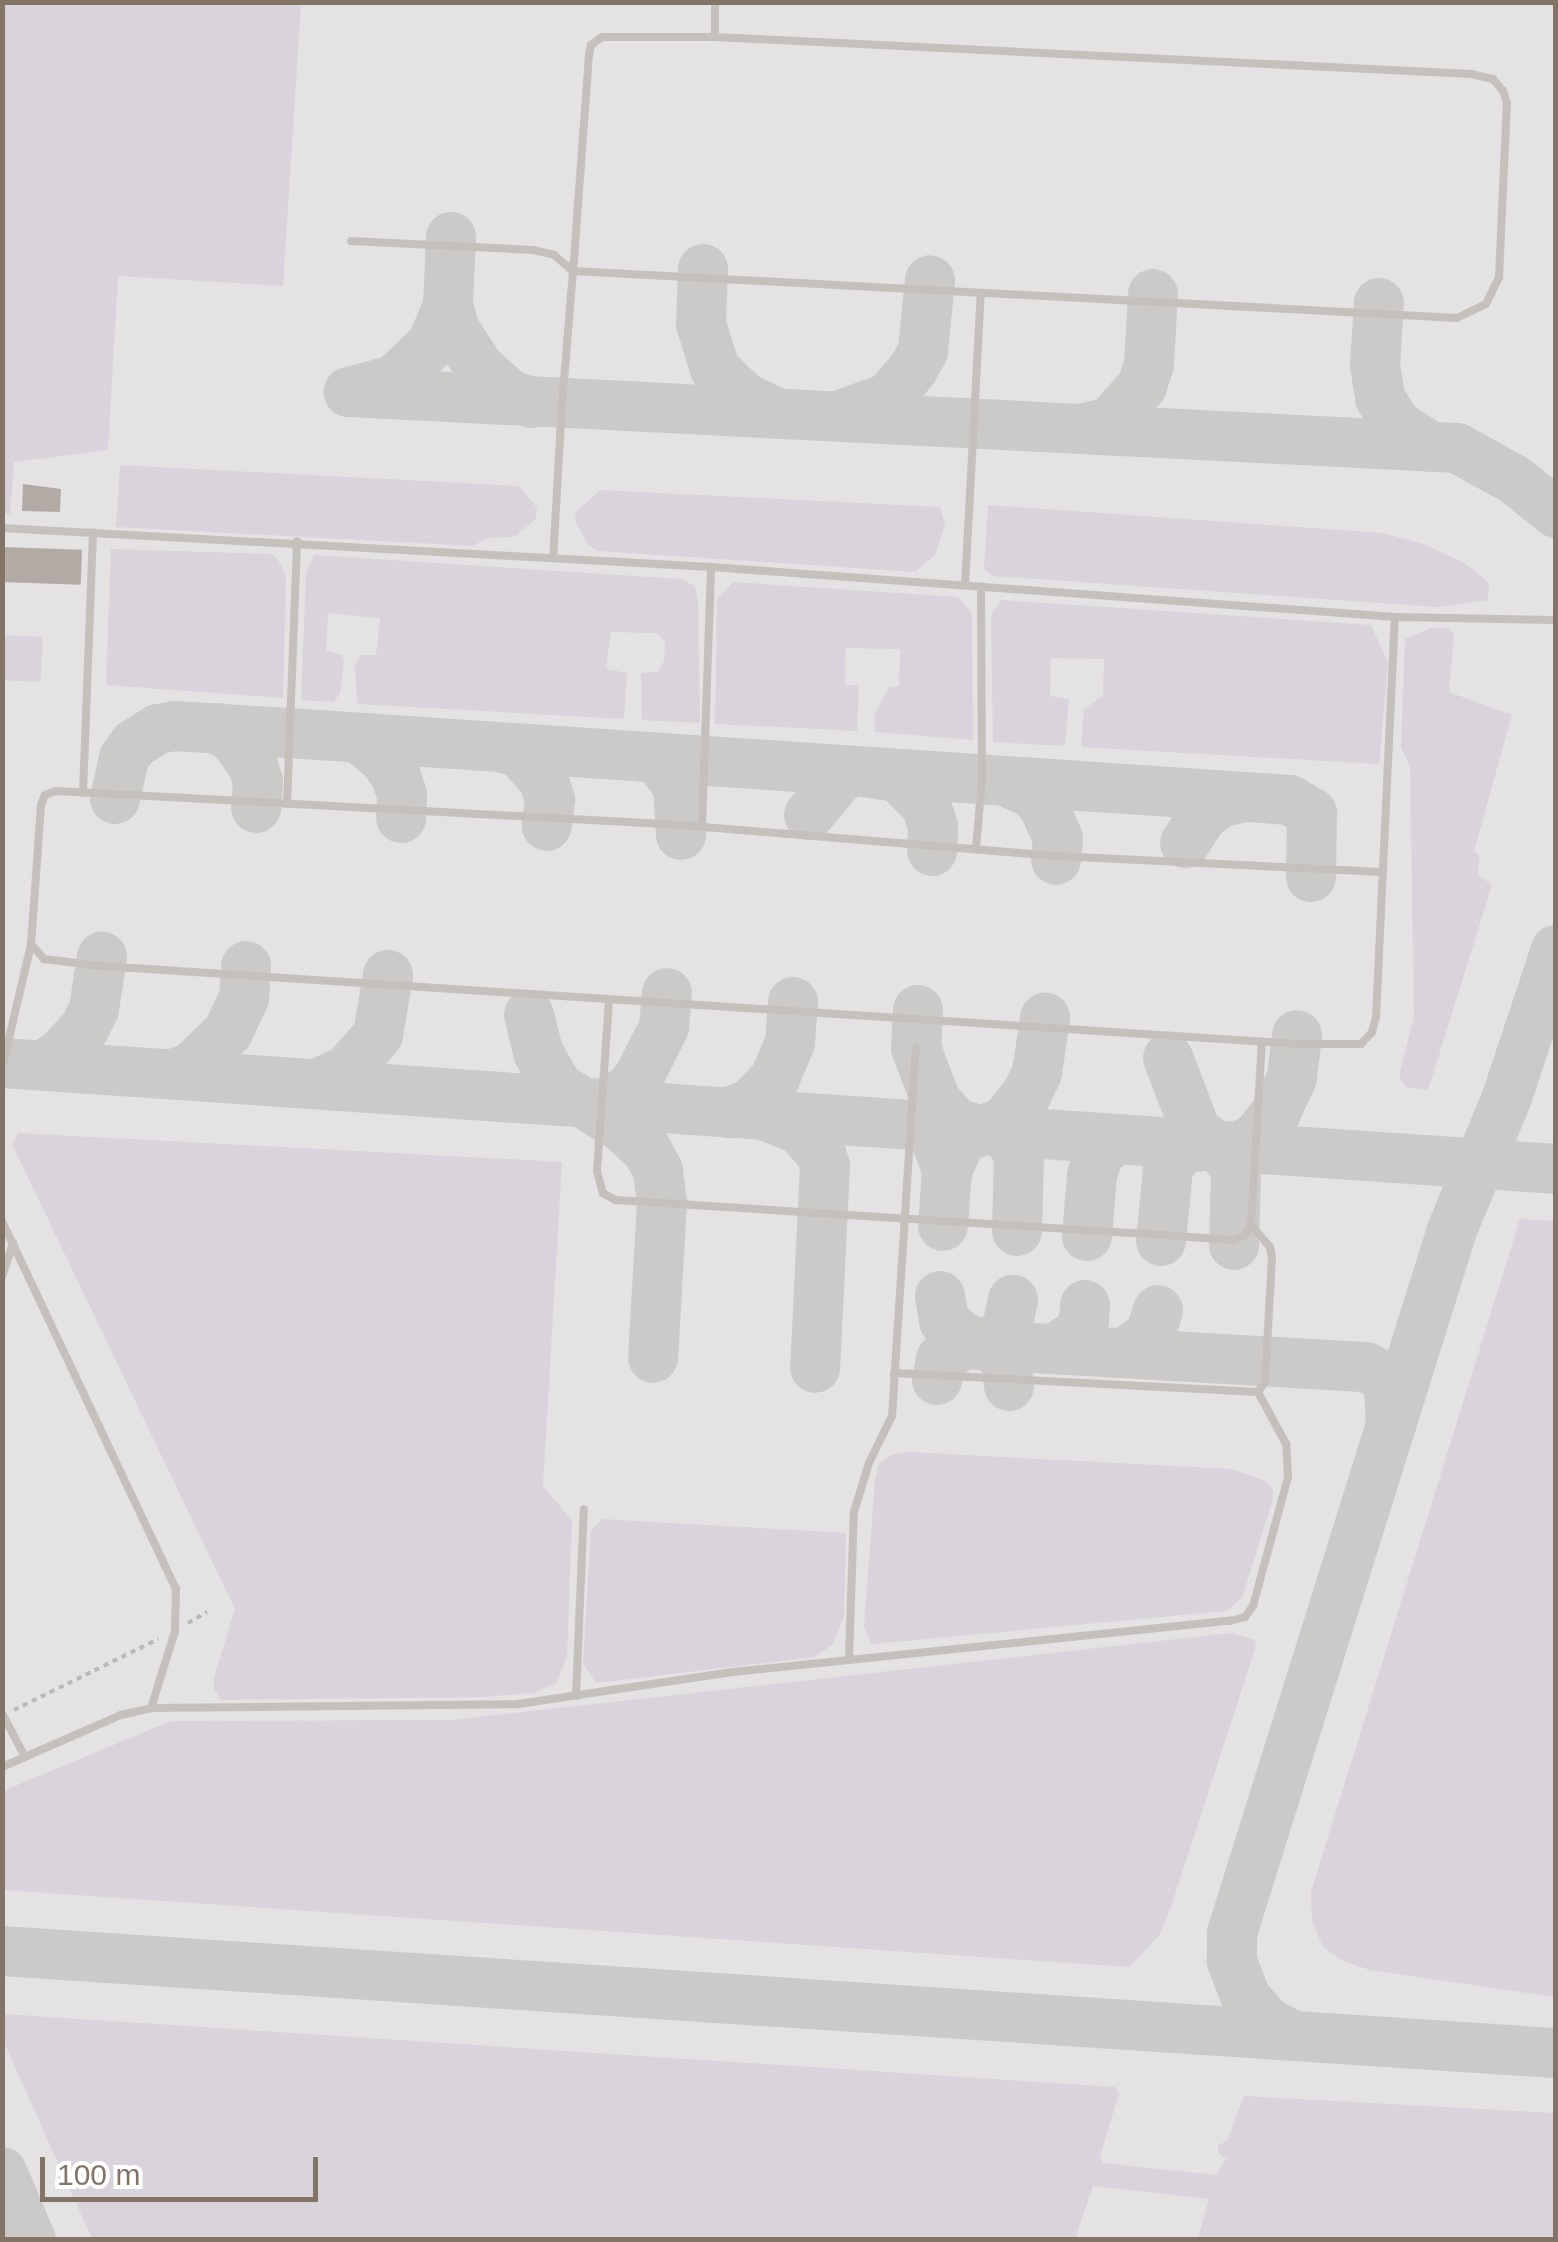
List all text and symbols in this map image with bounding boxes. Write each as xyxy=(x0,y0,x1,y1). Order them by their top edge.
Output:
scale bar xyxy=(45,2137,322,2199)
text: 100 m xyxy=(57,2158,140,2191)

